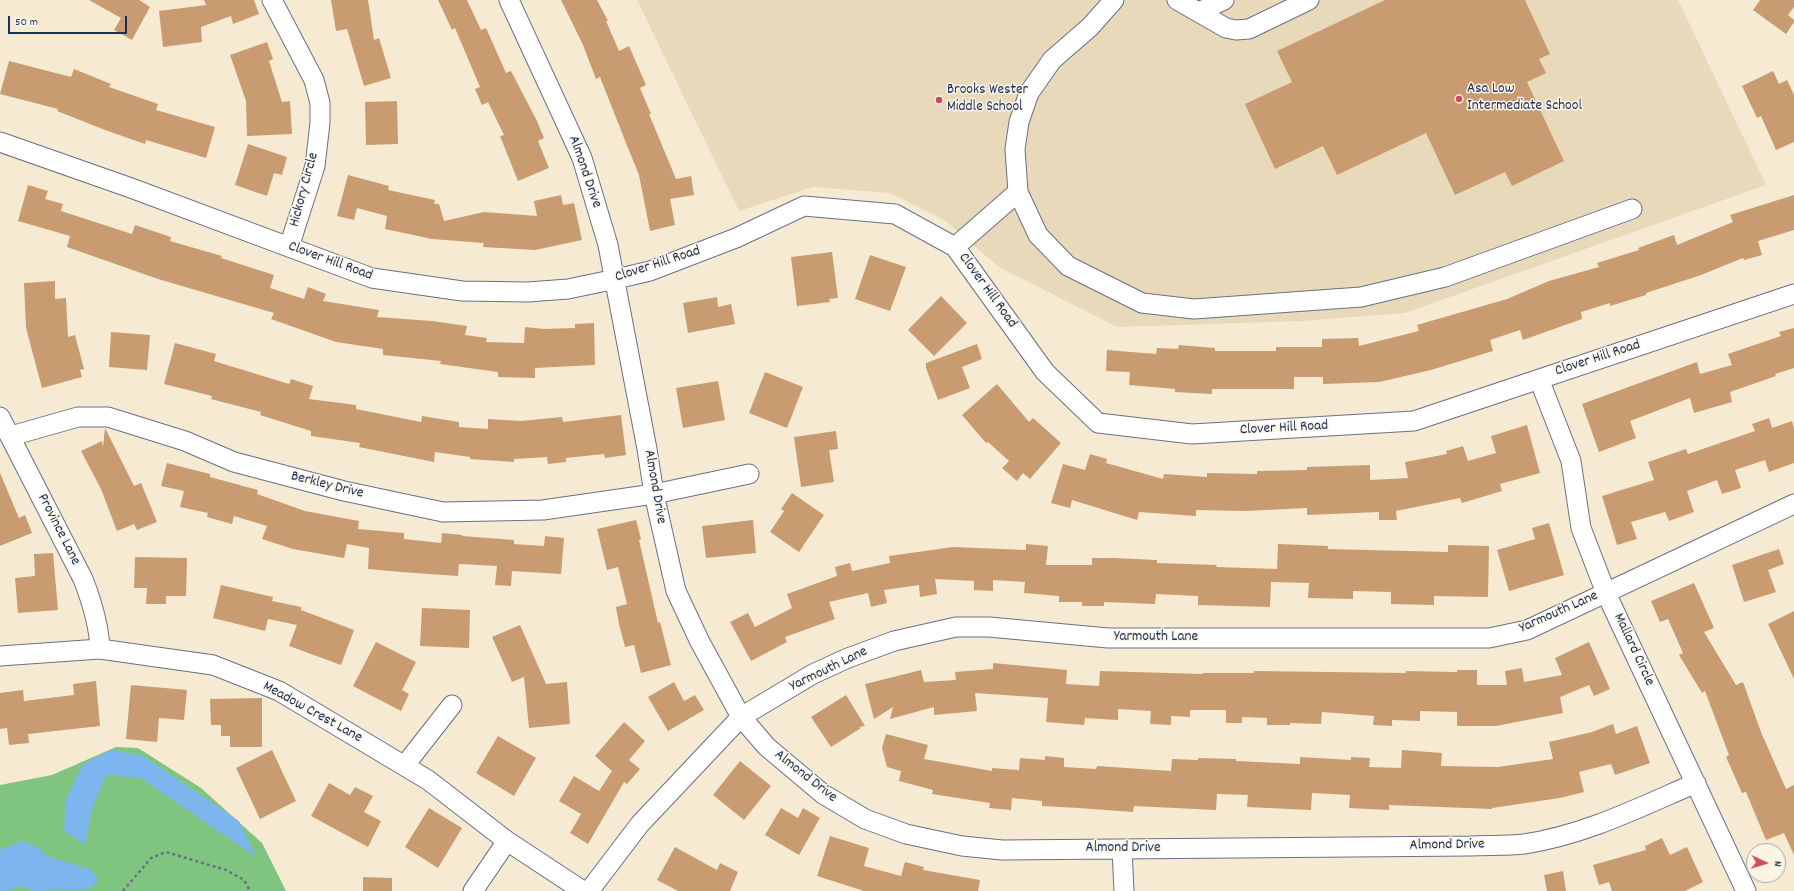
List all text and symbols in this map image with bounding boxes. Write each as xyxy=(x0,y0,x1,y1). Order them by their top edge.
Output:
scale bar xyxy=(10,8,129,34)
text: 50 m xyxy=(15,14,38,31)
place label: Asa Low Intermediate School xyxy=(1467,81,1582,116)
place label: Brooks Wester Middle School xyxy=(947,82,1028,117)
marker: Asa Low Intermediate School xyxy=(1454,94,1464,104)
marker: Brooks Wester Middle School xyxy=(934,95,944,105)
street label: Almond Drive xyxy=(563,134,605,210)
street label: Hickory Circle xyxy=(286,151,324,229)
street label: Clover Hill Road xyxy=(285,238,375,286)
street label: Clover Hill Road xyxy=(613,243,703,287)
street label: Clover Hill Road xyxy=(954,250,1020,332)
street label: Clover Hill Road xyxy=(1553,337,1643,381)
street label: Clover Hill Road xyxy=(1239,418,1329,440)
street label: Almond Drive xyxy=(639,448,669,526)
street label: Berkley Drive xyxy=(289,468,365,504)
street label: Province Lane xyxy=(32,491,84,569)
street label: Yarmouth Lane xyxy=(1517,588,1601,638)
street label: Mallard Circle xyxy=(1608,611,1658,689)
street label: Yarmouth Lane xyxy=(1114,629,1198,647)
street label: Yarmouth Lane xyxy=(787,643,871,697)
street label: Meadow Crest Lane xyxy=(259,678,365,748)
street label: Almond Drive xyxy=(770,747,840,807)
street label: Almond Drive xyxy=(1409,836,1485,856)
street label: Almond Drive xyxy=(1085,840,1161,858)
north arrow xyxy=(1746,843,1786,883)
text: N xyxy=(1769,860,1785,867)

